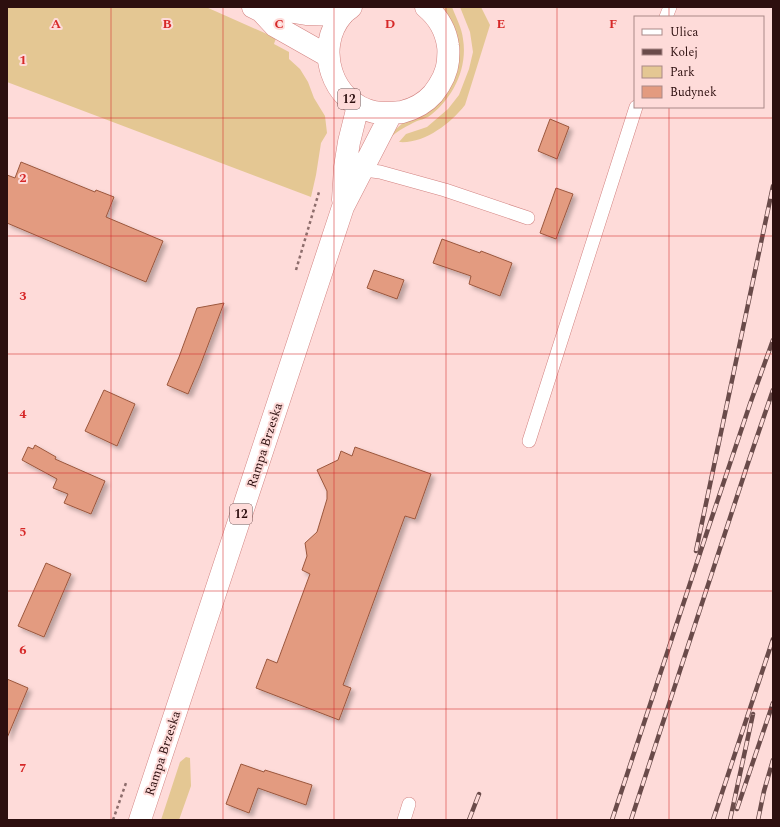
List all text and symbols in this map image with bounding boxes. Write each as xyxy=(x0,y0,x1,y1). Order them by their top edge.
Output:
text: A xyxy=(51,14,61,34)
text: B xyxy=(162,14,172,34)
text: C xyxy=(274,14,284,34)
text: D xyxy=(385,14,395,34)
text: E xyxy=(497,14,506,34)
text: F xyxy=(609,14,617,34)
legend xyxy=(634,16,764,108)
text: Ulica xyxy=(670,23,699,42)
text: Kolej xyxy=(670,43,698,62)
text: 1 xyxy=(19,50,27,70)
text: Park xyxy=(670,63,695,82)
text: Budynek xyxy=(670,83,717,102)
road number: 12 xyxy=(338,89,360,109)
text: 2 xyxy=(19,168,27,188)
text: 3 xyxy=(19,286,27,306)
street label: Rampa Brzeska xyxy=(242,400,288,490)
text: 4 xyxy=(19,404,27,424)
road number: 12 xyxy=(230,504,252,524)
text: 5 xyxy=(19,522,27,542)
text: 6 xyxy=(19,640,27,660)
street label: Rampa Brzeska xyxy=(140,708,186,798)
text: 7 xyxy=(19,758,27,778)

